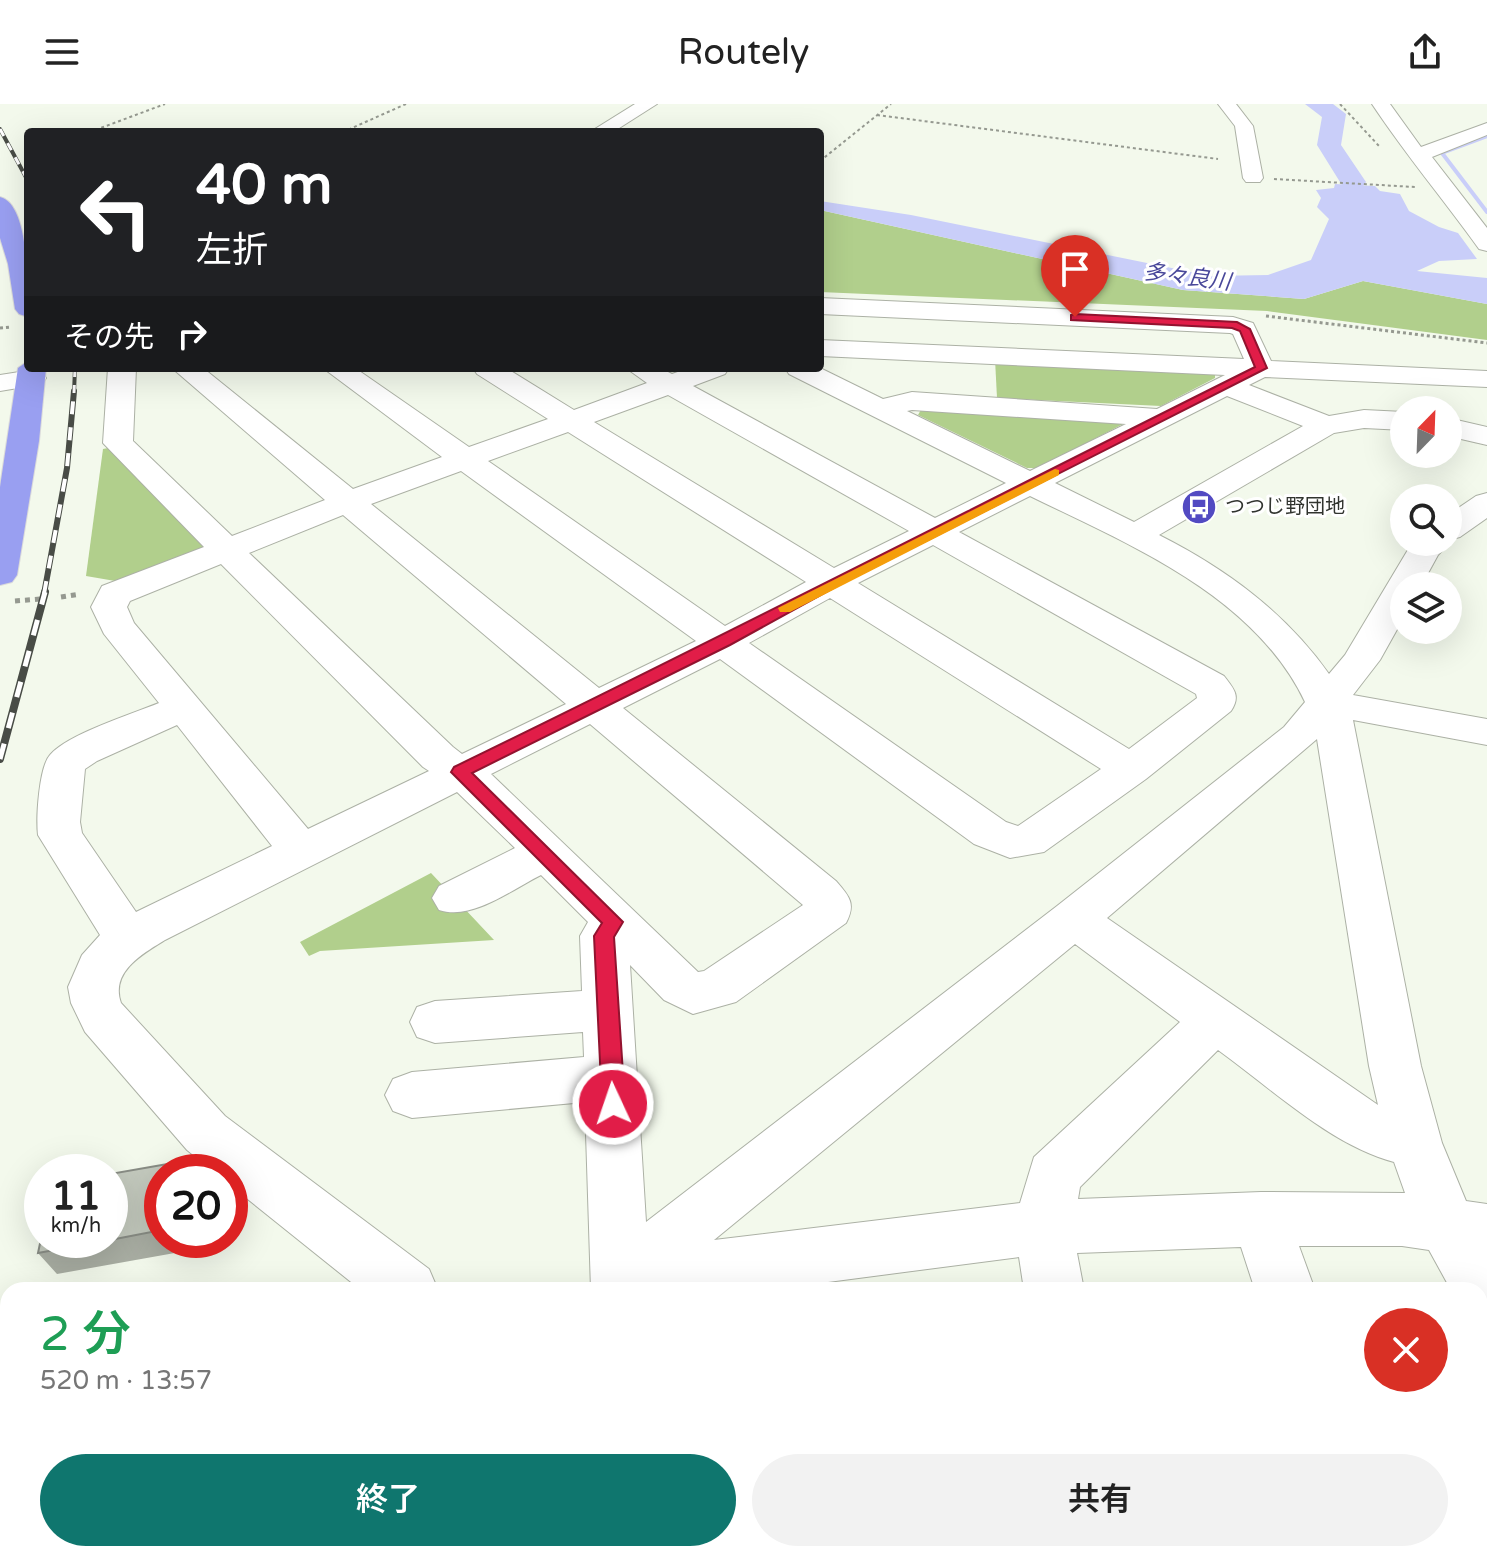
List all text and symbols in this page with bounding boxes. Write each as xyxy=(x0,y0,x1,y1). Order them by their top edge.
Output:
icon: menu xyxy=(40,30,84,74)
icon: share xyxy=(1403,30,1447,74)
text: Routely xyxy=(678,31,809,74)
text: 40 m xyxy=(196,152,332,219)
icon: left xyxy=(64,160,168,264)
text: 左折 xyxy=(196,229,268,272)
pin xyxy=(1041,235,1109,317)
icon: arrive xyxy=(1053,247,1097,291)
water label: 多々良川 xyxy=(1142,259,1234,296)
icon: right xyxy=(170,312,214,356)
text: その先 xyxy=(64,319,154,356)
north arrow xyxy=(1390,396,1462,468)
map controls xyxy=(1390,396,1462,644)
button: search xyxy=(1390,484,1462,556)
bus stop icon: つつじ野団地 xyxy=(1180,488,1218,526)
place label: つつじ野団地 xyxy=(1225,495,1345,519)
button: layers xyxy=(1390,572,1462,644)
position arrow xyxy=(571,1062,655,1146)
speed limit sign: 20 xyxy=(144,1154,248,1258)
text: 11 xyxy=(51,1172,101,1220)
text: km/h xyxy=(51,1214,101,1238)
text: 2 分 xyxy=(40,1306,131,1364)
button: close xyxy=(1364,1308,1448,1392)
text: 520 m · 13:57 xyxy=(40,1365,212,1396)
button: 終了 xyxy=(40,1454,736,1546)
button: 共有 xyxy=(752,1454,1448,1546)

